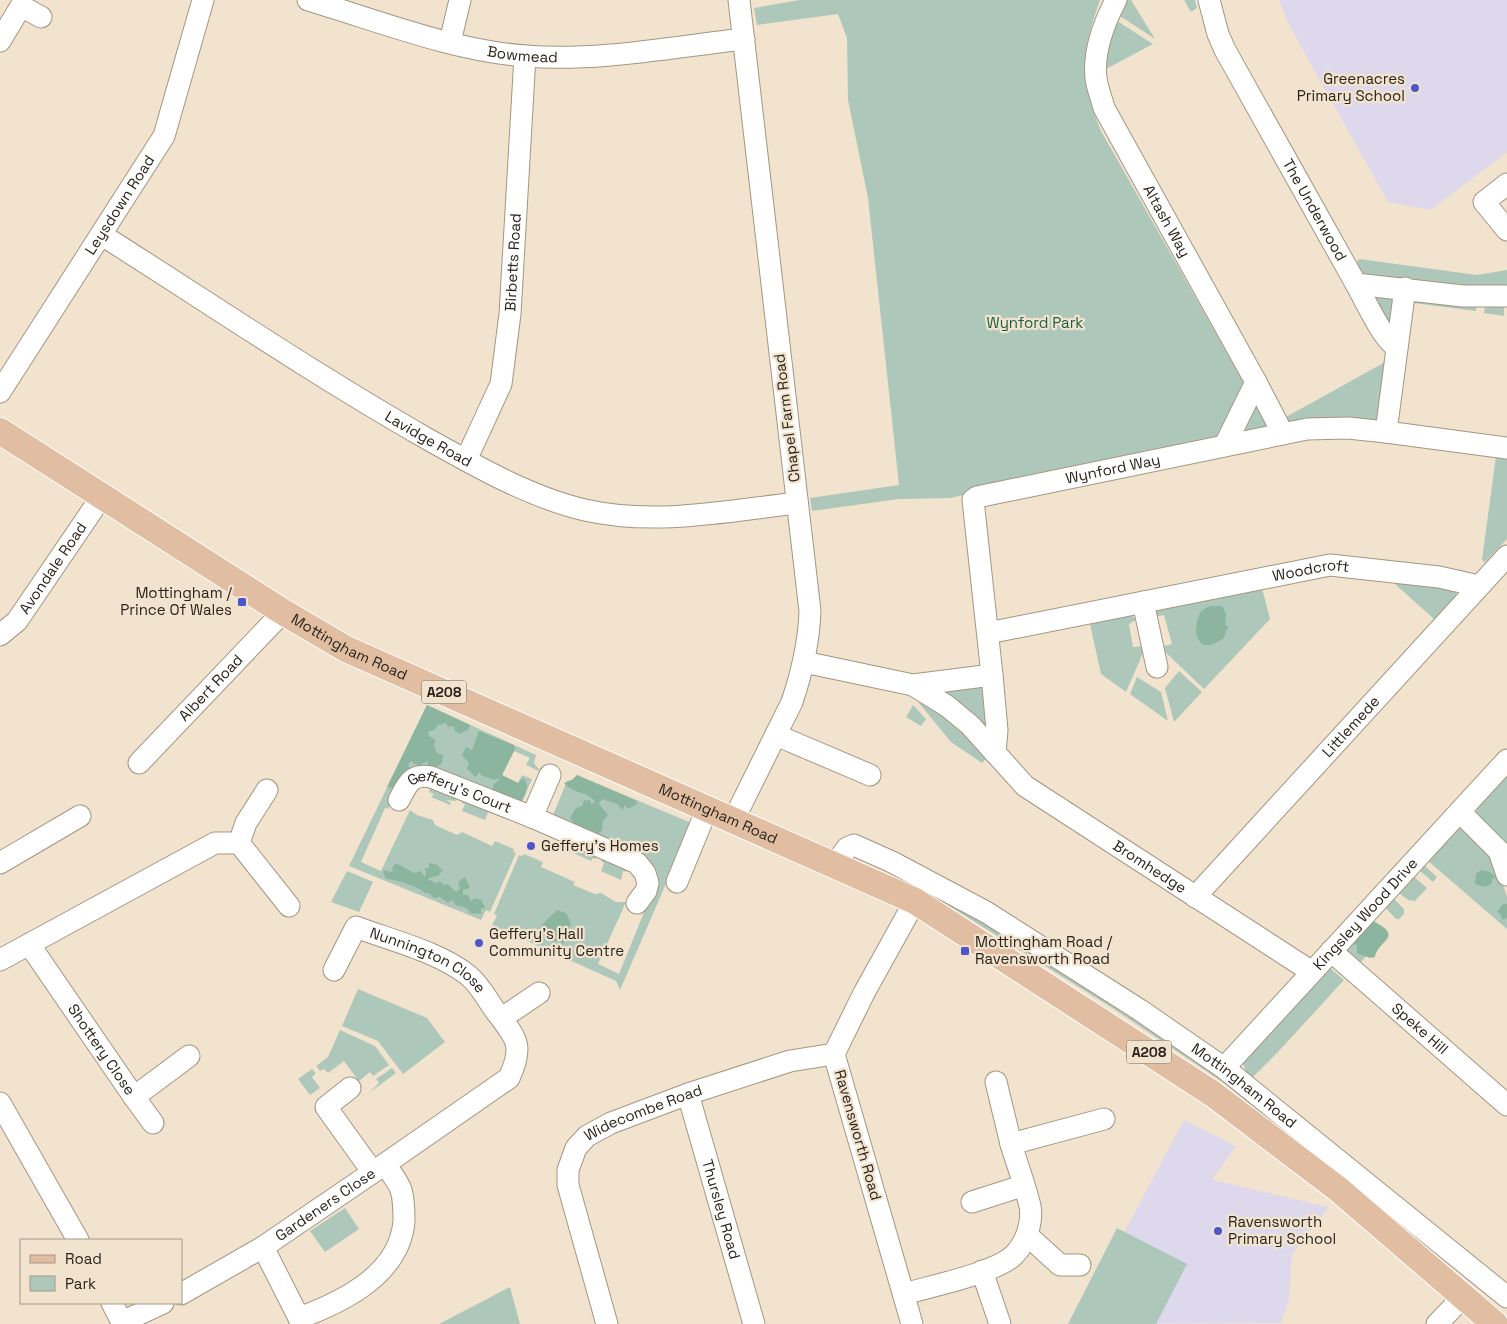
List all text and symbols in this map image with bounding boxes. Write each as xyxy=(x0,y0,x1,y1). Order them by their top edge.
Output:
street label: Bowmead xyxy=(486,41,558,66)
place label: Greenacres Primary School xyxy=(1297,69,1405,105)
marker: Greenacres Primary School xyxy=(1409,82,1421,94)
street label: Leysdown Road xyxy=(80,151,158,258)
street label: The Underwood xyxy=(1279,155,1351,264)
street label: Altash Way xyxy=(1139,181,1195,260)
street label: Birbetts Road xyxy=(500,213,525,312)
park label: Wynford Park xyxy=(987,313,1083,332)
street label: Chapel Farm Road xyxy=(769,353,804,483)
street label: Lavidge Road xyxy=(382,406,475,471)
street label: Wynford Way xyxy=(1064,450,1162,488)
street label: Avondale Road xyxy=(15,518,91,617)
street label: Woodcroft xyxy=(1271,555,1350,585)
place label: Mottingham / Prince Of Wales xyxy=(120,583,232,619)
marker: Mottingham / Prince Of Wales xyxy=(236,596,248,608)
street label: Mottingham Road xyxy=(288,609,410,684)
street label: Albert Road xyxy=(174,650,247,725)
road number: A208 xyxy=(422,680,466,704)
street label: Littlemede xyxy=(1318,691,1383,761)
street label: Geffery's Court xyxy=(403,766,515,817)
street label: Mottingham Road xyxy=(656,779,781,848)
place label: Geffery's Homes xyxy=(541,836,659,855)
street label: Bromhedge xyxy=(1110,836,1190,897)
marker: Geffery's Homes xyxy=(525,840,537,852)
street label: Kingsley Wood Drive xyxy=(1309,853,1422,974)
street label: Nunnington Close xyxy=(368,923,490,997)
place label: Geffery's Hall Community Centre xyxy=(489,924,624,960)
place label: Mottingham Road / Ravensworth Road xyxy=(975,932,1113,968)
marker: Geffery's Hall Community Centre xyxy=(473,937,485,949)
marker: Mottingham Road / Ravensworth Road xyxy=(959,945,971,957)
street label: Speke Hill xyxy=(1388,998,1452,1058)
street label: Shottery Close xyxy=(64,1000,140,1099)
street label: Mottingham Road xyxy=(1188,1038,1301,1132)
road number: A208 xyxy=(1126,1040,1172,1064)
street label: Ravensworth Road xyxy=(831,1067,886,1202)
street label: Widecombe Road xyxy=(581,1080,704,1145)
street label: Thursley Road xyxy=(698,1157,745,1261)
street label: Gardeners Close xyxy=(271,1163,379,1245)
place label: Ravensworth Primary School xyxy=(1228,1212,1336,1248)
marker: Ravensworth Primary School xyxy=(1212,1225,1224,1237)
legend xyxy=(20,1239,182,1304)
text: Road xyxy=(65,1249,102,1268)
text: Park xyxy=(65,1274,96,1293)

